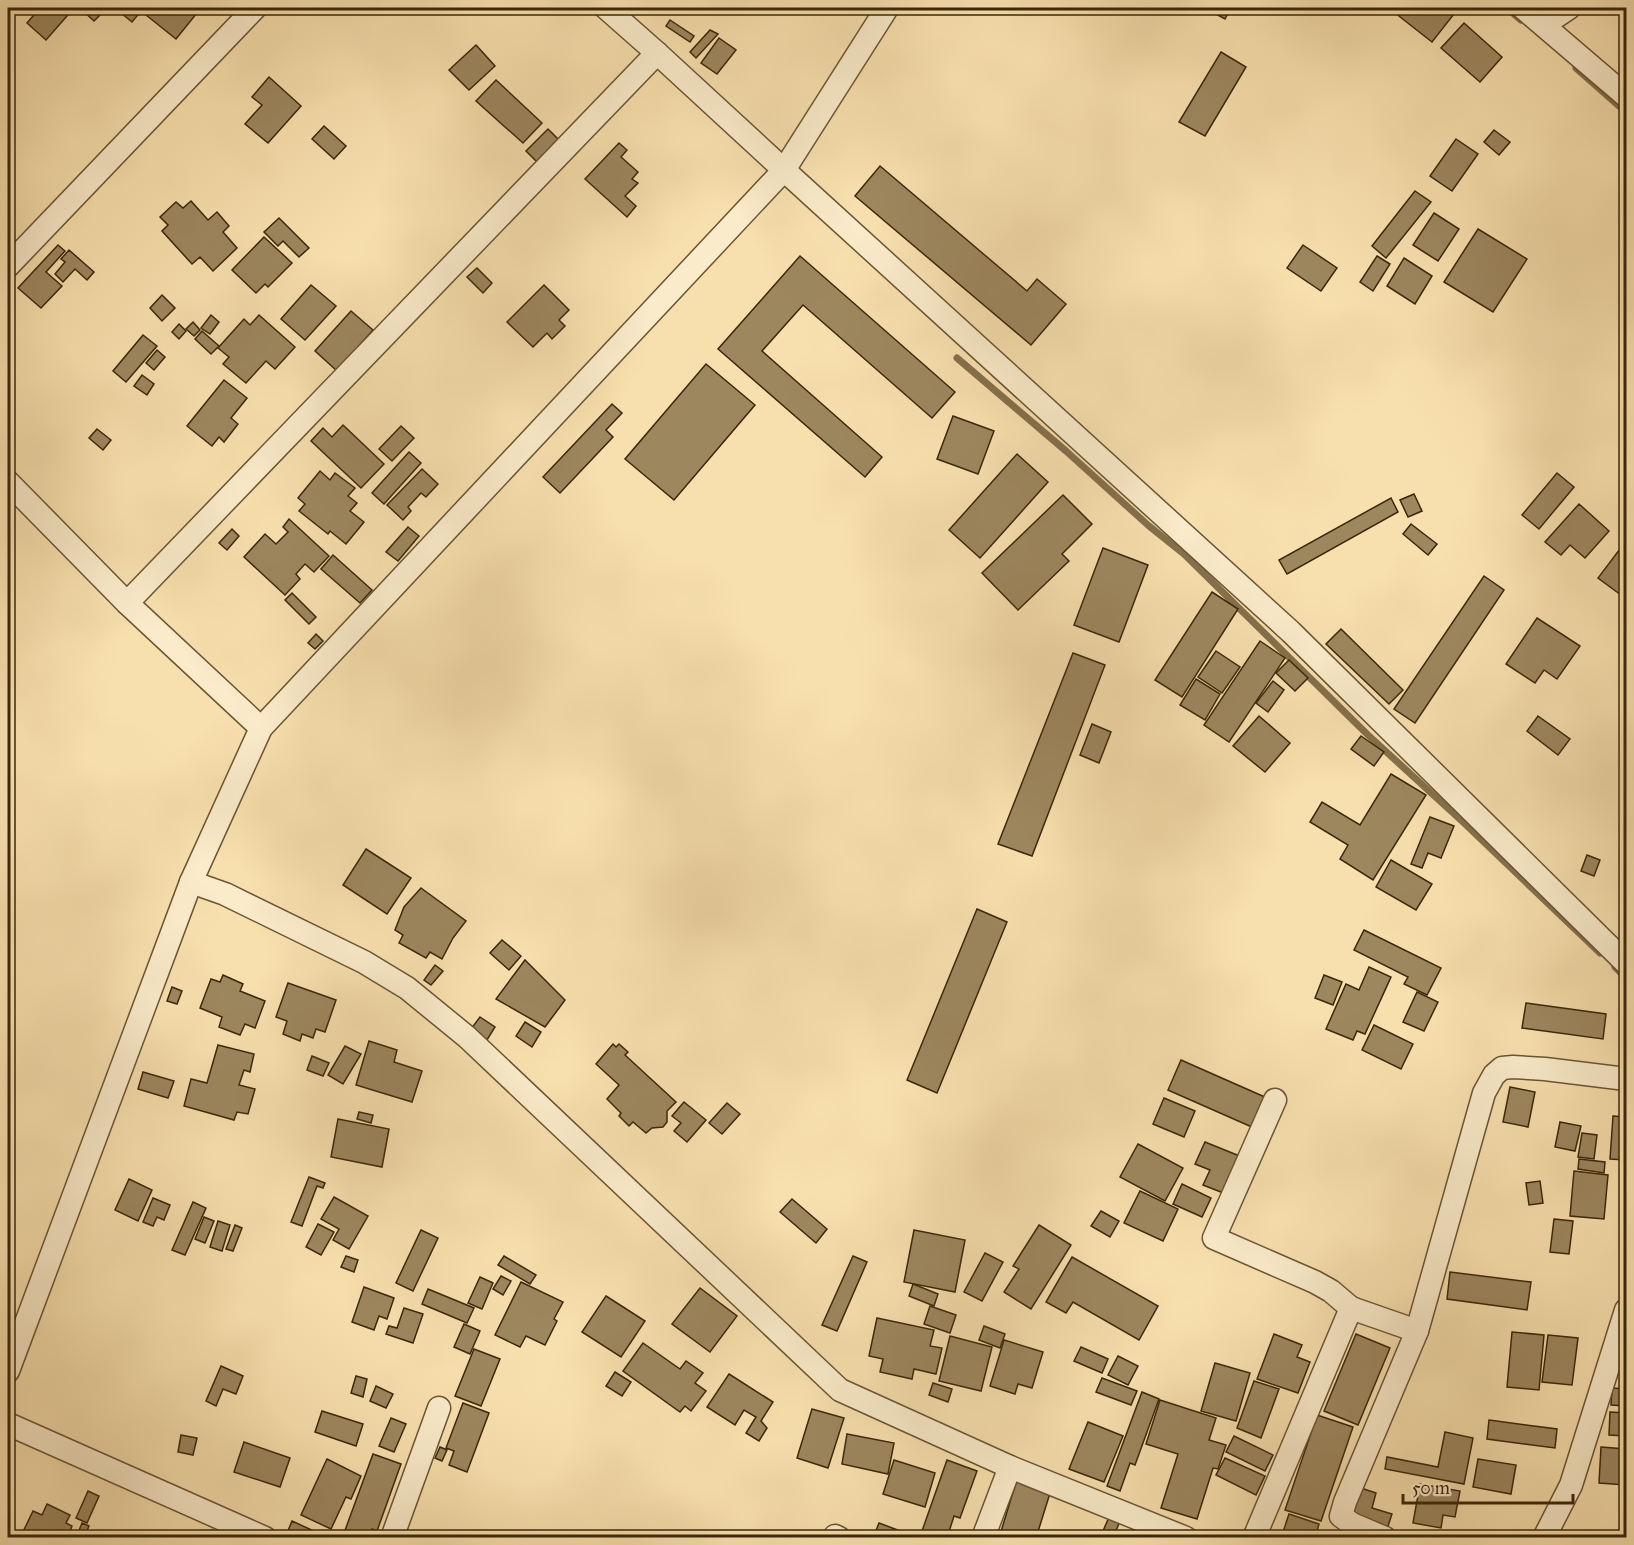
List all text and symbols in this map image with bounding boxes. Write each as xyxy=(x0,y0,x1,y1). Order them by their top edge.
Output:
scale bar xyxy=(1403,1467,1572,1505)
text: 50 m xyxy=(1412,1477,1450,1499)

